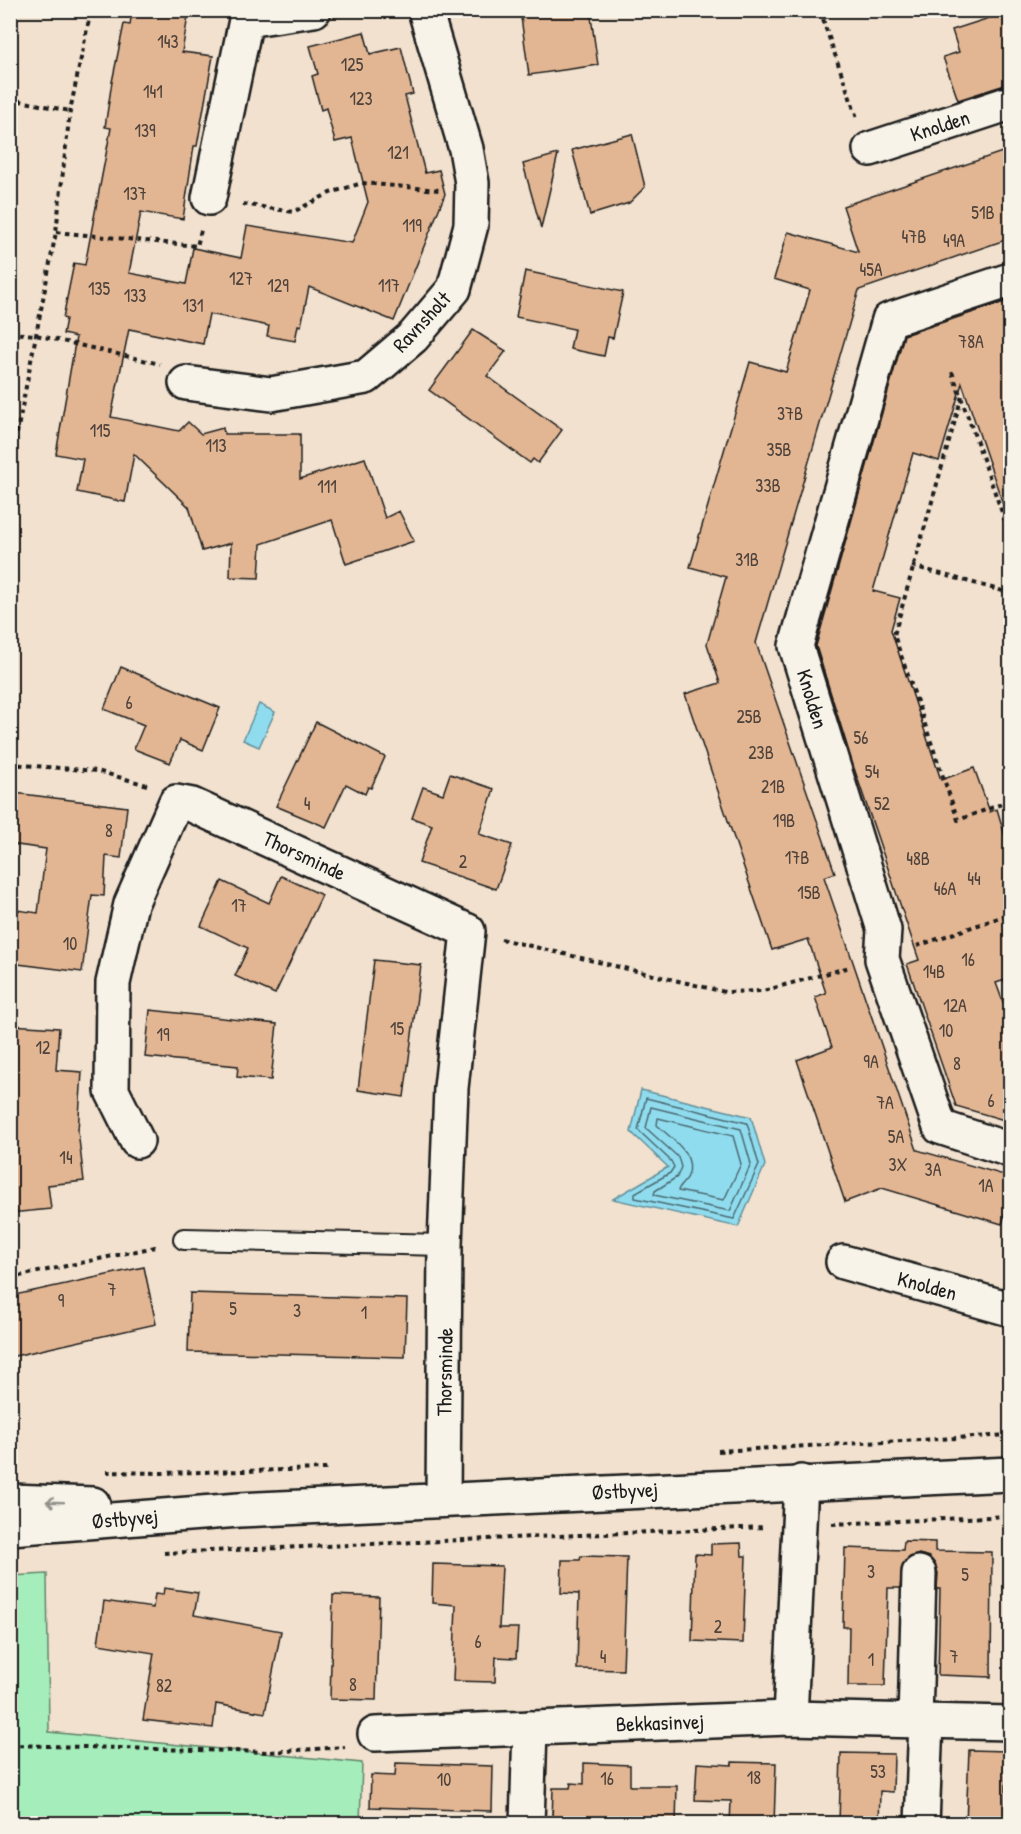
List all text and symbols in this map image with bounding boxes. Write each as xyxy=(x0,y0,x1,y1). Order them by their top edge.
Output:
house number: 143 xyxy=(157,29,179,54)
house number: 125 xyxy=(341,52,364,77)
house number: 141 xyxy=(143,79,163,104)
house number: 123 xyxy=(349,86,373,111)
street label: Knolden xyxy=(907,102,973,149)
house number: 139 xyxy=(134,118,156,143)
house number: 121 xyxy=(387,140,409,165)
house number: 137 xyxy=(123,181,147,206)
house number: 51B xyxy=(971,200,995,225)
house number: 119 xyxy=(402,213,422,238)
house number: 47B xyxy=(902,224,926,249)
house number: 49A xyxy=(943,228,965,253)
house number: 45A xyxy=(859,257,883,282)
house number: 127 xyxy=(229,266,253,291)
house number: 129 xyxy=(267,273,289,298)
house number: 117 xyxy=(378,273,400,298)
house number: 135 xyxy=(88,276,110,301)
house number: 133 xyxy=(124,283,146,308)
street label: Ravnsholt xyxy=(386,284,458,359)
house number: 131 xyxy=(182,293,204,318)
house number: 78A xyxy=(958,329,984,354)
house number: 37B xyxy=(777,401,803,426)
house number: 115 xyxy=(90,418,111,443)
house number: 113 xyxy=(205,433,227,458)
house number: 35B xyxy=(767,437,791,462)
house number: 33B xyxy=(755,473,781,498)
house number: 111 xyxy=(317,474,337,499)
house number: 31B xyxy=(735,547,759,572)
street label: Knolden xyxy=(790,666,835,732)
house number: 6 xyxy=(125,690,133,715)
house number: 25B xyxy=(736,704,762,729)
house number: 56 xyxy=(854,725,868,750)
house number: 23B xyxy=(748,740,774,765)
house number: 54 xyxy=(865,759,879,784)
house number: 21B xyxy=(761,774,785,799)
house number: 4 xyxy=(304,791,311,816)
house number: 52 xyxy=(874,791,891,816)
house number: 19B xyxy=(773,808,795,833)
house number: 8 xyxy=(105,818,113,843)
street label: Thorsminde xyxy=(258,824,350,887)
house number: 17B xyxy=(785,845,809,870)
house number: 48B xyxy=(906,846,930,871)
house number: 2 xyxy=(459,849,468,874)
house number: 44 xyxy=(967,866,981,891)
house number: 46A xyxy=(934,876,957,901)
house number: 15B xyxy=(797,880,821,905)
house number: 17 xyxy=(231,893,247,918)
house number: 10 xyxy=(63,931,77,956)
house number: 16 xyxy=(961,947,975,972)
house number: 14B xyxy=(923,959,945,984)
house number: 12A xyxy=(943,993,967,1018)
house number: 15 xyxy=(390,1016,404,1041)
house number: 10 xyxy=(939,1018,953,1043)
house number: 19 xyxy=(156,1022,170,1047)
house number: 12 xyxy=(36,1035,51,1060)
house number: 9A xyxy=(863,1049,879,1074)
house number: 8 xyxy=(953,1051,961,1076)
house number: 6 xyxy=(987,1088,995,1113)
house number: 7A xyxy=(876,1090,894,1115)
house number: 5A xyxy=(888,1124,904,1149)
house number: 14 xyxy=(59,1145,73,1170)
house number: 3X xyxy=(889,1152,908,1177)
house number: 3A xyxy=(925,1157,942,1182)
house number: 1A xyxy=(978,1173,994,1198)
street label: Knolden xyxy=(894,1264,960,1307)
house number: 7 xyxy=(108,1277,117,1302)
house number: 9 xyxy=(58,1288,65,1313)
house number: 5 xyxy=(229,1296,237,1321)
house number: 3 xyxy=(293,1298,301,1323)
house number: 1 xyxy=(361,1300,367,1325)
street label: Thorsminde xyxy=(429,1328,460,1416)
street label: Østbyvej xyxy=(591,1474,659,1507)
one-way arrow xyxy=(45,1497,65,1508)
street label: Østbyvej xyxy=(91,1501,159,1536)
house number: 3 xyxy=(867,1559,875,1584)
house number: 5 xyxy=(961,1562,969,1587)
house number: 2 xyxy=(714,1614,723,1639)
house number: 6 xyxy=(474,1629,482,1654)
house number: 4 xyxy=(600,1644,607,1669)
house number: 7 xyxy=(950,1644,959,1669)
house number: 1 xyxy=(868,1647,874,1672)
house number: 8 xyxy=(349,1672,357,1697)
house number: 82 xyxy=(156,1673,173,1698)
street label: Bekkasinvej xyxy=(615,1706,705,1739)
house number: 53 xyxy=(870,1759,886,1784)
house number: 18 xyxy=(747,1765,761,1790)
house number: 16 xyxy=(600,1766,614,1791)
house number: 10 xyxy=(437,1767,451,1792)

